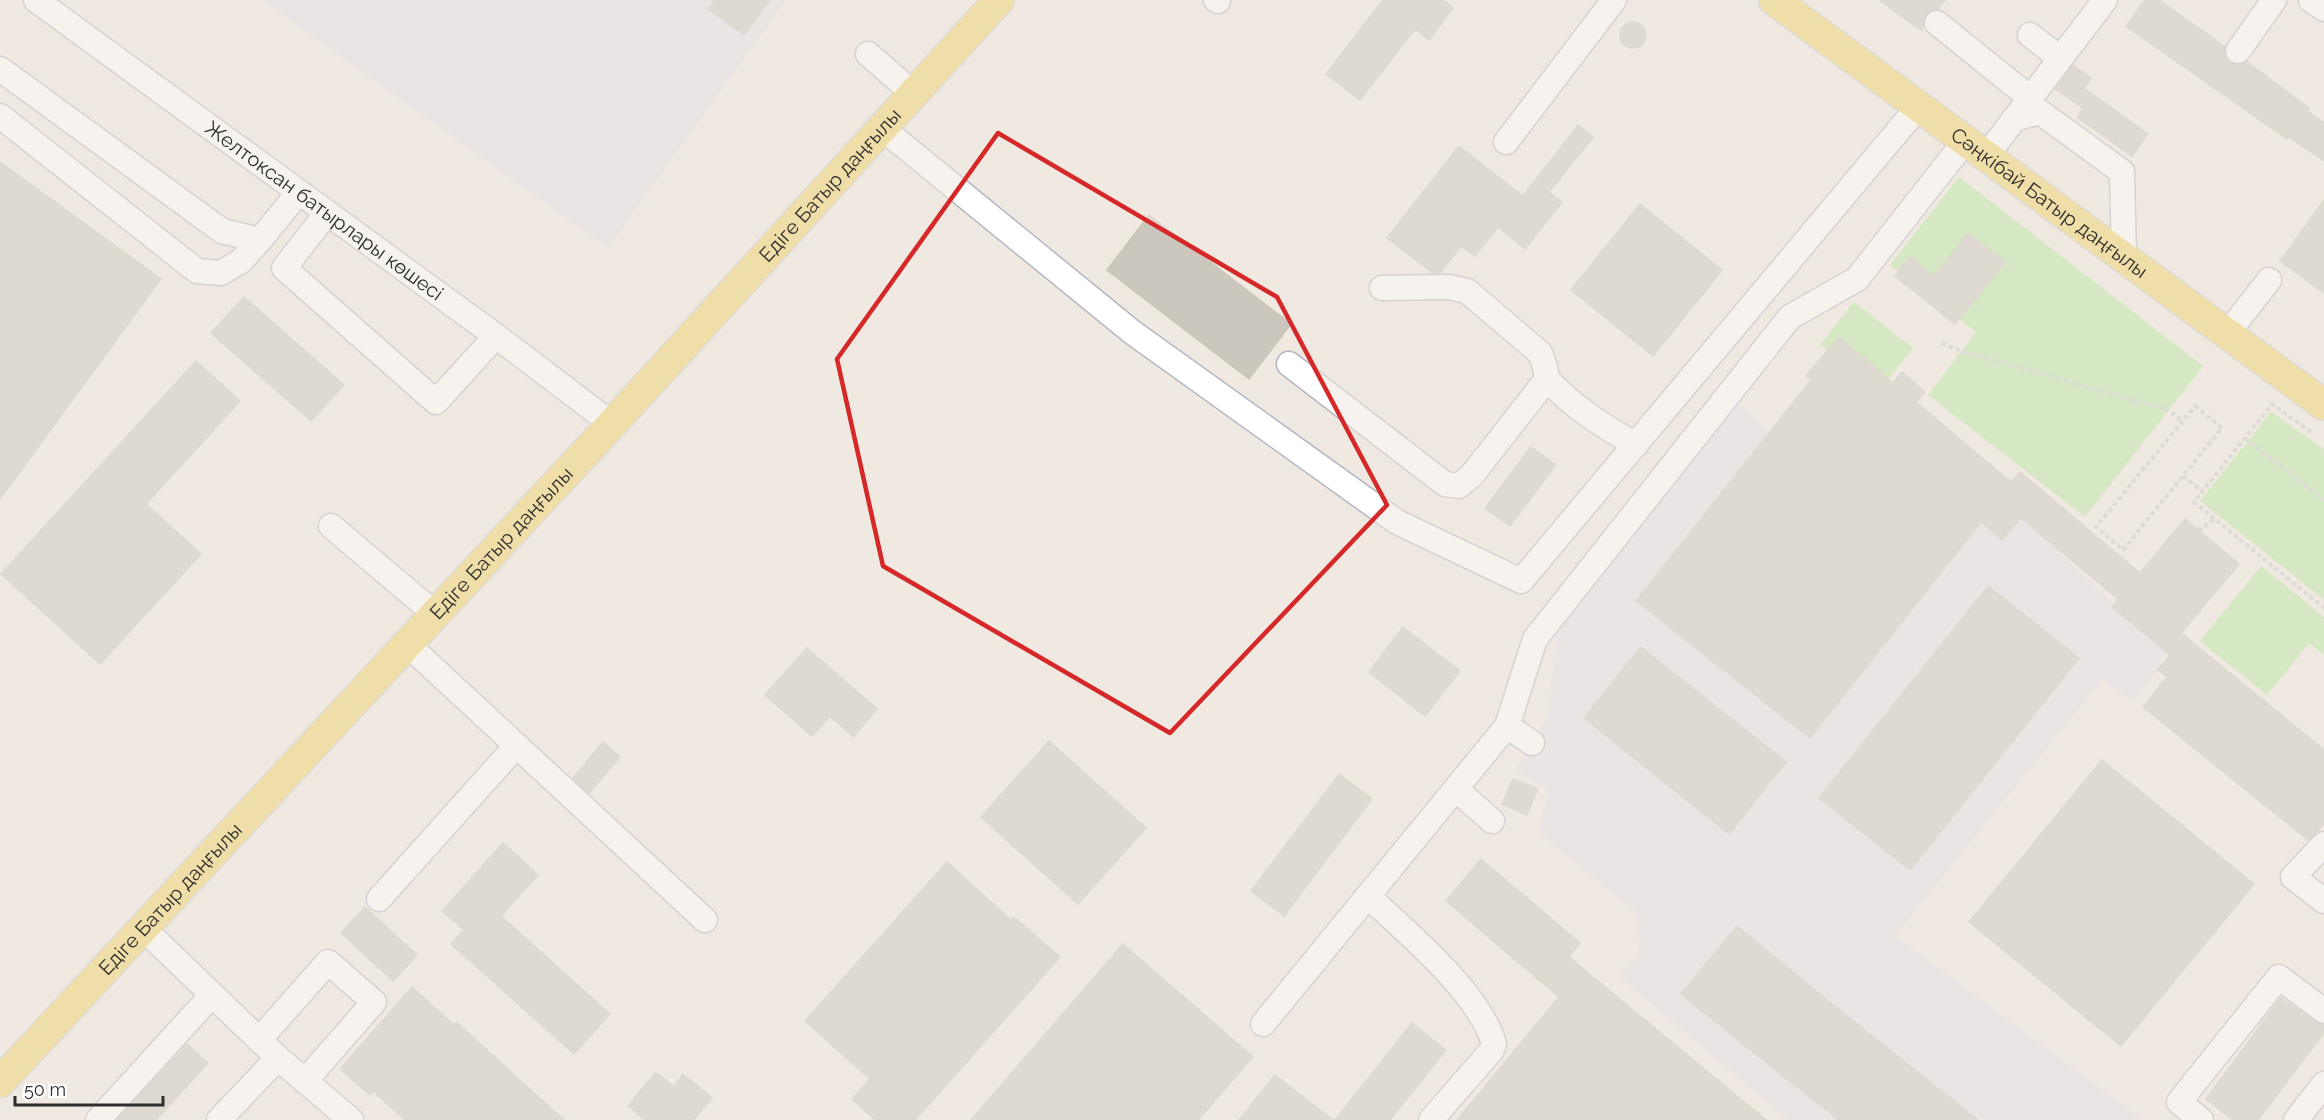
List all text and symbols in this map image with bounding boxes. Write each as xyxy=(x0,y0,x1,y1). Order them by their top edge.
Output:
street label: Едіге Батыр даңғылы xyxy=(754,104,906,267)
street label: Желтоксан батырлары көшесі xyxy=(201,116,448,305)
street label: Сәңкібай Батыр даңғылы xyxy=(1946,122,2153,283)
street label: Едіге Батыр даңғылы xyxy=(425,462,578,624)
street label: Едіге Батыр даңғылы xyxy=(94,818,247,980)
scale bar xyxy=(15,1069,164,1107)
text: 50 m xyxy=(24,1079,66,1100)

